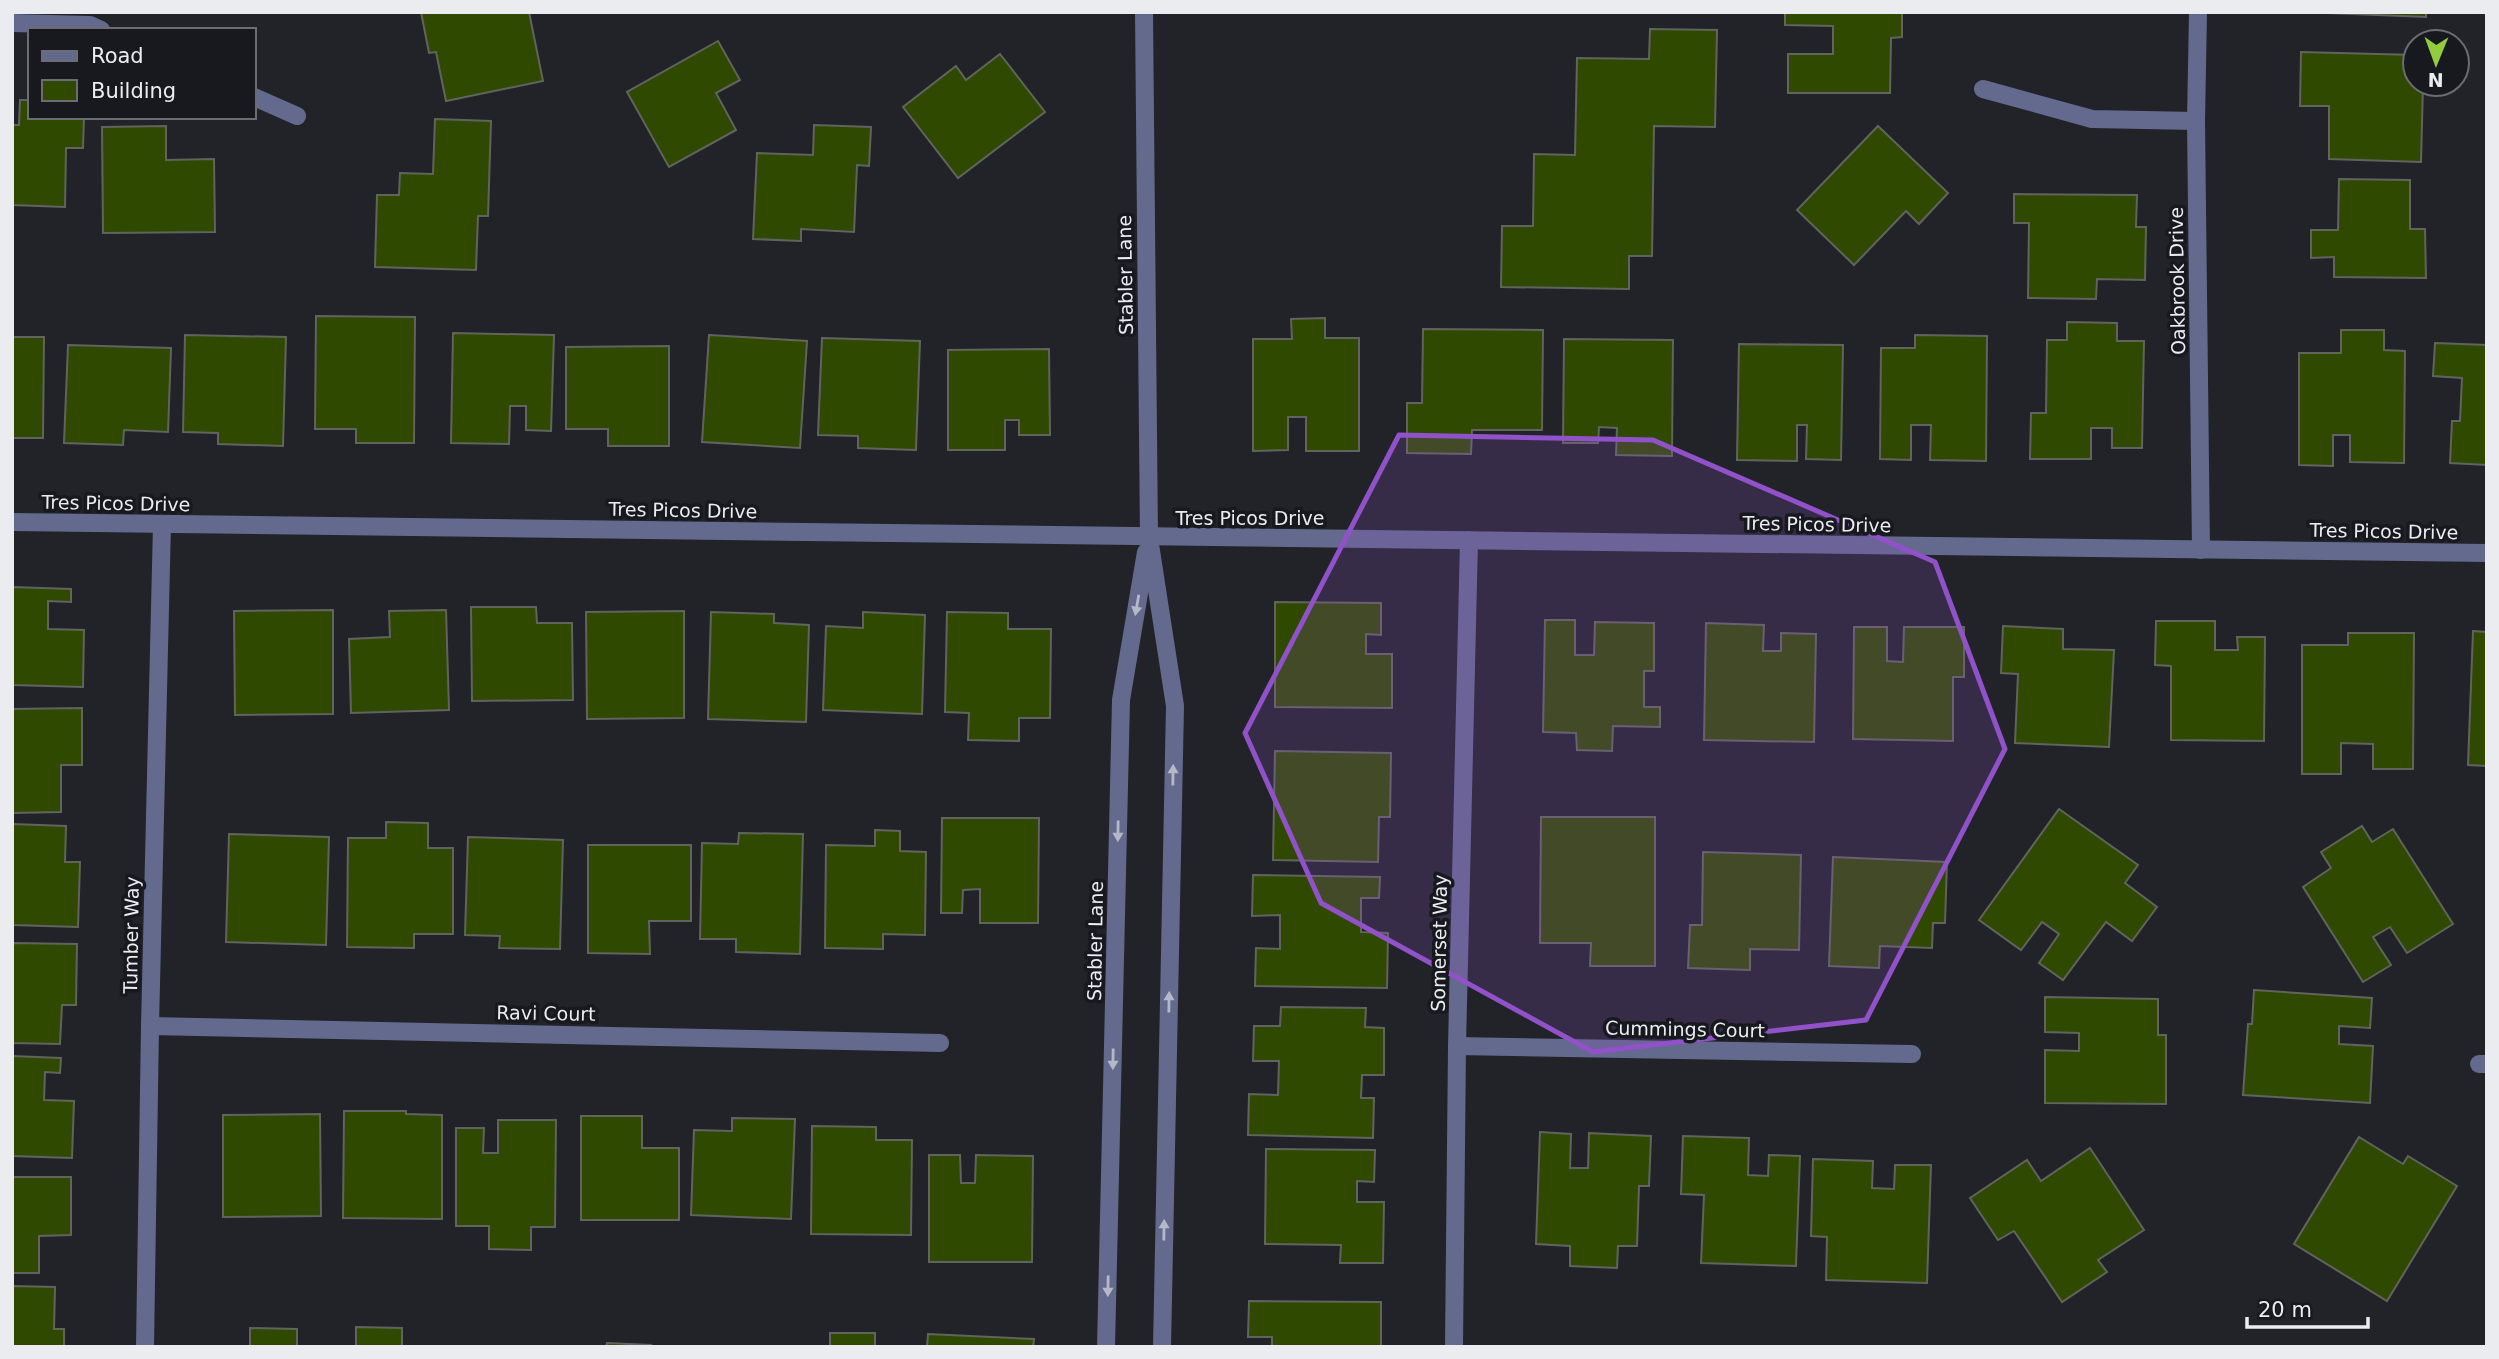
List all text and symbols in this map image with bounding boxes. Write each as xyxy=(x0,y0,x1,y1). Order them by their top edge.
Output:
legend xyxy=(28,28,256,119)
north arrow xyxy=(2401,28,2471,98)
text: Road xyxy=(91,44,144,68)
text: N xyxy=(2428,69,2444,91)
text: Building xyxy=(91,79,176,103)
street label: Oakbrook Drive xyxy=(2165,207,2189,355)
street label: Stabler Lane xyxy=(1113,215,1137,335)
street label: Tres Picos Drive xyxy=(40,491,191,515)
street label: Tres Picos Drive xyxy=(607,498,758,522)
street label: Tres Picos Drive xyxy=(1175,507,1324,529)
street label: Tres Picos Drive xyxy=(1741,512,1892,536)
street label: Tres Picos Drive xyxy=(2308,519,2459,543)
one-way arrow xyxy=(1131,594,1142,616)
one-way arrow xyxy=(1168,763,1179,785)
one-way arrow xyxy=(1112,821,1124,843)
street label: Somerset Way xyxy=(1427,874,1451,1012)
street label: Tumber Way xyxy=(119,876,143,995)
street label: Stabler Lane xyxy=(1083,881,1107,1001)
one-way arrow xyxy=(1163,991,1174,1013)
street label: Ravi Court xyxy=(496,1001,596,1025)
street label: Cummings Court xyxy=(1605,1017,1765,1041)
one-way arrow xyxy=(1107,1048,1119,1070)
one-way arrow xyxy=(1158,1218,1170,1240)
one-way arrow xyxy=(1102,1275,1114,1297)
scale bar xyxy=(2247,1286,2368,1330)
text: 20 m xyxy=(2258,1298,2312,1322)

